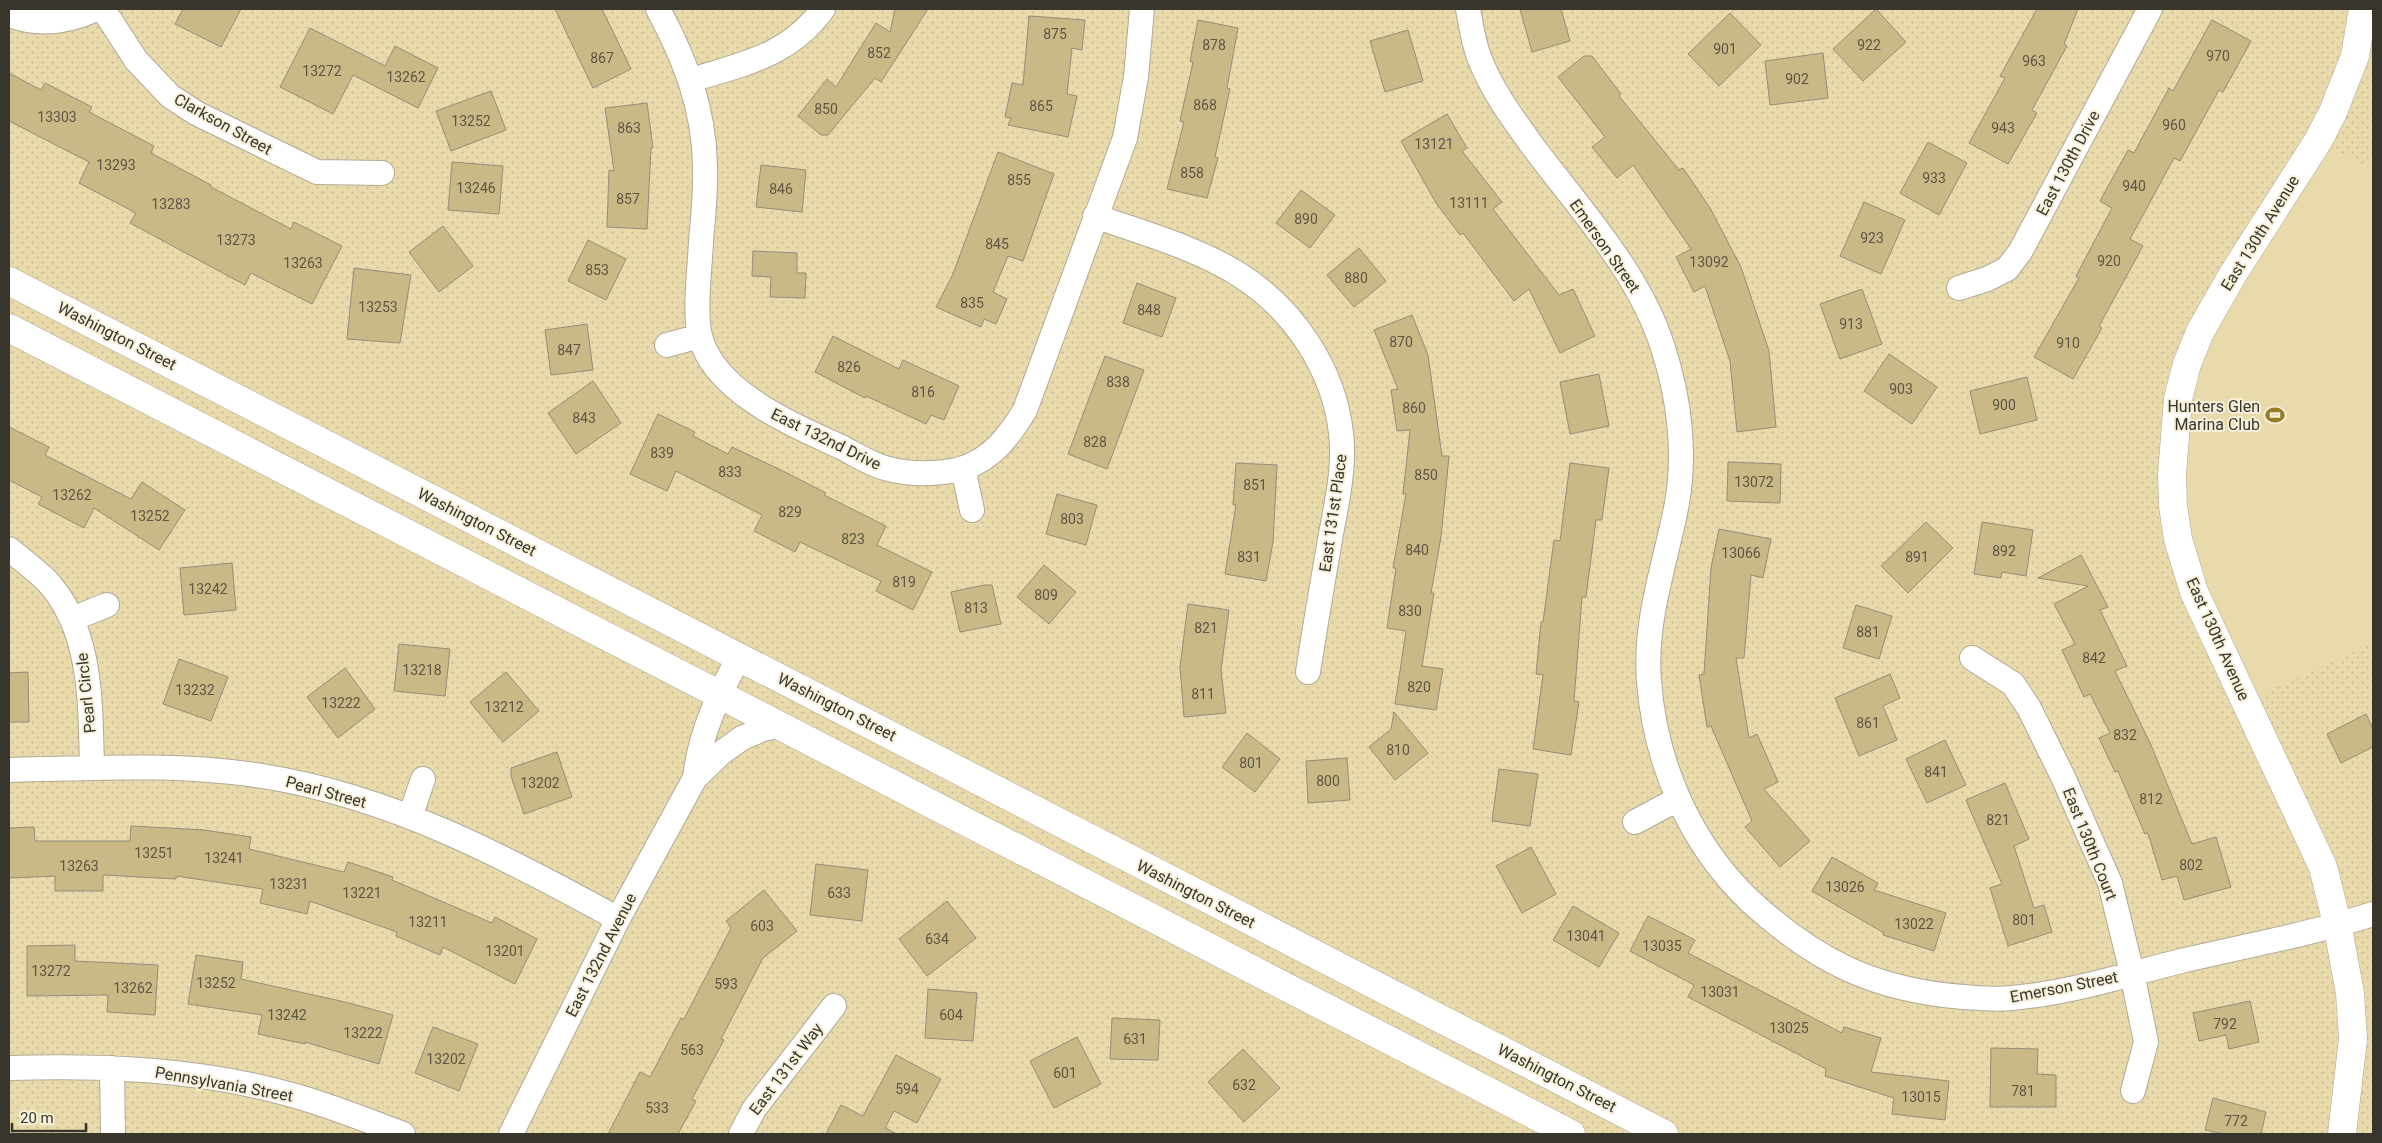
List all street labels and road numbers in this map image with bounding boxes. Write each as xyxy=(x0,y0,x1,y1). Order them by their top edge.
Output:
street label: Clarkson Street xyxy=(171,89,275,159)
street label: East 130th Drive xyxy=(2032,107,2104,219)
street label: East 130th Avenue xyxy=(2217,172,2303,294)
street label: Emerson Street xyxy=(1566,196,1644,296)
street label: Washington Street xyxy=(54,298,180,374)
street label: East 132nd Drive xyxy=(768,404,884,474)
street label: East 131st Place xyxy=(1315,453,1351,573)
street label: Washington Street xyxy=(414,484,540,560)
street label: East 130th Avenue xyxy=(2182,575,2254,703)
street label: Pearl Circle xyxy=(72,652,100,734)
street label: Washington Street xyxy=(774,669,900,745)
street label: Pearl Street xyxy=(284,772,368,812)
street label: East 130th Court xyxy=(2059,785,2121,903)
street label: Washington Street xyxy=(1133,856,1259,932)
street label: East 132nd Avenue xyxy=(562,890,640,1020)
street label: Emerson Street xyxy=(2008,967,2120,1007)
street label: East 131st Way xyxy=(745,1019,827,1119)
street label: Washington Street xyxy=(1494,1040,1620,1116)
street label: Pennsylvania Street xyxy=(154,1063,294,1105)

